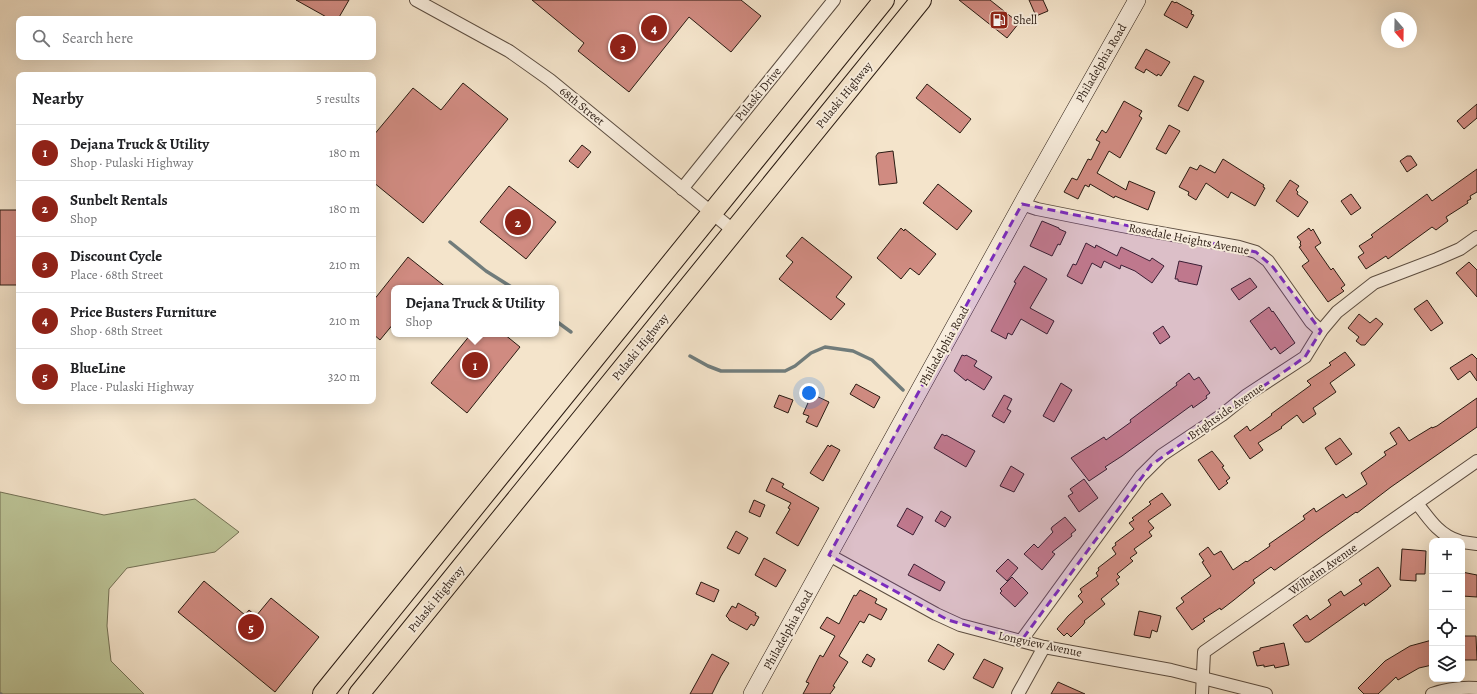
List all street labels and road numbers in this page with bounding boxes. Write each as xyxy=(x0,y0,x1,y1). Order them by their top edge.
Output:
street label: Philadelphia Road xyxy=(1072,20,1130,105)
street label: Pulaski Highway xyxy=(812,58,876,132)
street label: Pulaski Drive xyxy=(731,64,785,124)
street label: 68th Street xyxy=(556,83,608,129)
street label: Rosedale Heights Avenue xyxy=(1127,219,1251,259)
street label: Philadelphia Road xyxy=(915,303,973,389)
street label: Pulaski Highway xyxy=(608,310,672,384)
street label: Brightside Avenue xyxy=(1185,379,1267,443)
street label: Wilhelm Avenue xyxy=(1285,540,1360,599)
street label: Pulaski Highway xyxy=(404,562,468,636)
street label: Philadelphia Road xyxy=(759,587,817,673)
street label: Longview Avenue xyxy=(997,627,1083,661)

